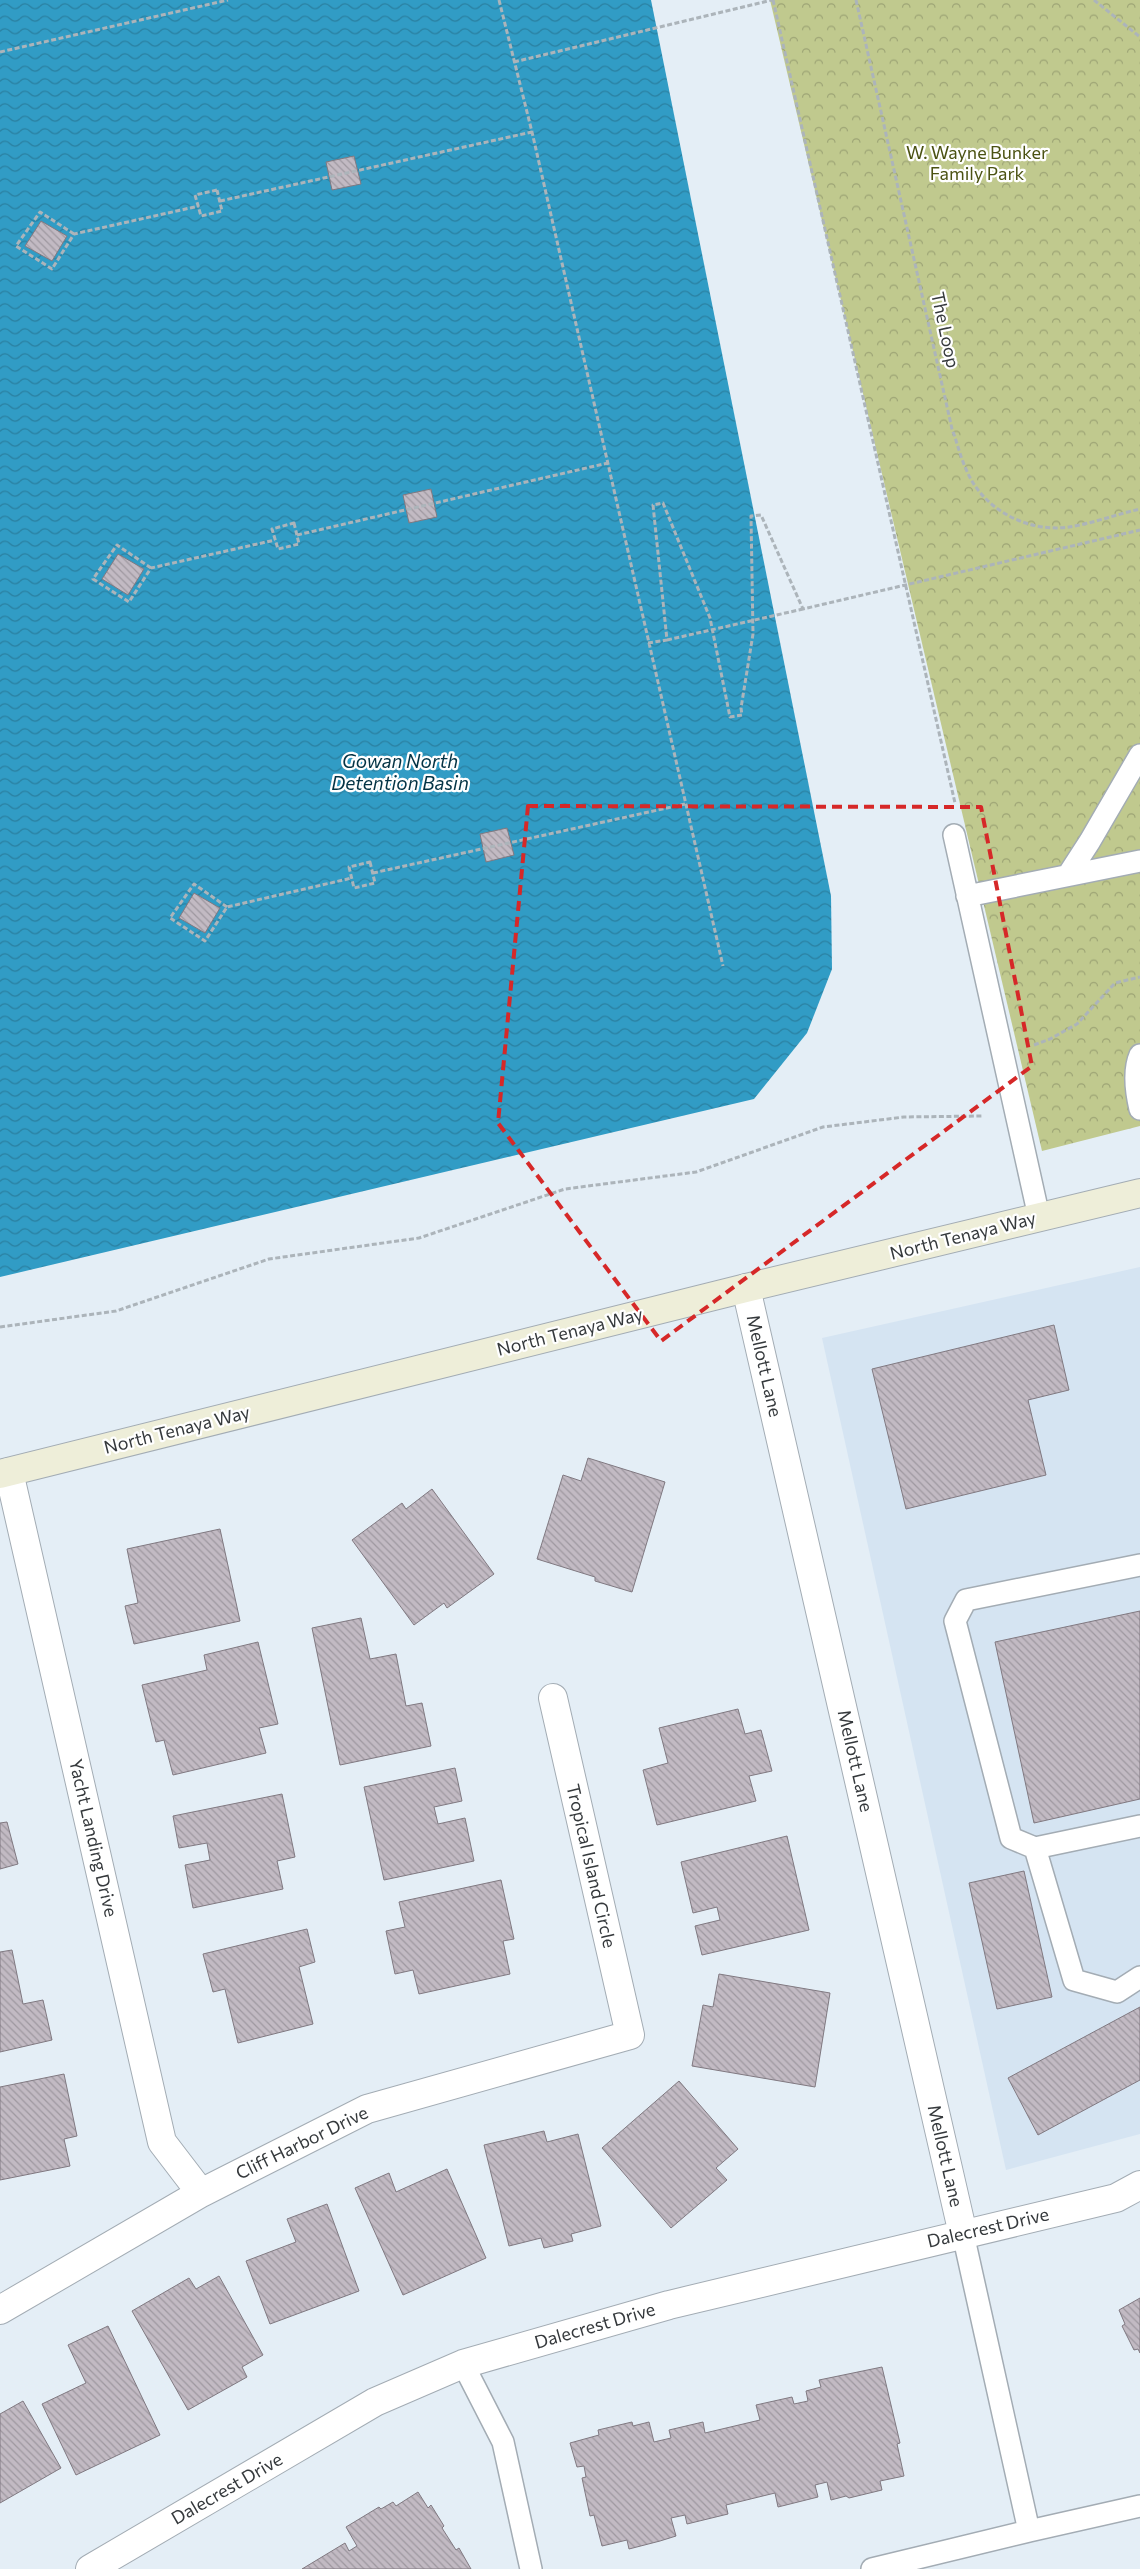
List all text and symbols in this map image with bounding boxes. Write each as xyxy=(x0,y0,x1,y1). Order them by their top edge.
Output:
park label: W. Wayne Bunker Family Park xyxy=(906,141,1048,184)
street label: The Loop xyxy=(927,290,965,370)
water label: Gowan North Detention Basin xyxy=(331,749,469,794)
street label: North Tenaya Way xyxy=(887,1206,1038,1264)
street label: North Tenaya Way xyxy=(494,1302,645,1360)
street label: Mellott Lane xyxy=(743,1313,787,1419)
street label: North Tenaya Way xyxy=(101,1400,252,1458)
street label: Mellott Lane xyxy=(834,1708,878,1814)
street label: Yacht Landing Drive xyxy=(65,1757,123,1919)
street label: Tropical Island Circle xyxy=(562,1782,622,1950)
street label: Cliff Harbor Drive xyxy=(232,2101,371,2184)
street label: Mellott Lane xyxy=(924,2103,968,2209)
street label: Dalecrest Drive xyxy=(925,2202,1051,2252)
street label: Dalecrest Drive xyxy=(532,2297,658,2353)
street label: Dalecrest Drive xyxy=(167,2447,286,2529)

